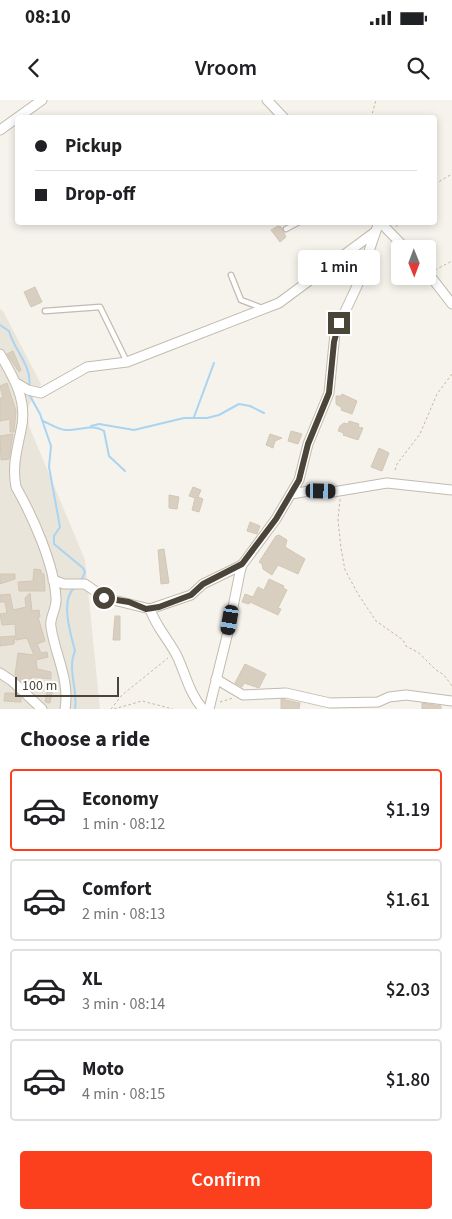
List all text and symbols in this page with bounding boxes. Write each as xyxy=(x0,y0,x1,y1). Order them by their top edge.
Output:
text: 08:10 xyxy=(25,4,71,31)
text: Vroom xyxy=(195,52,257,84)
icon: back xyxy=(20,54,48,82)
icon: search xyxy=(404,54,432,82)
text: Pickup xyxy=(65,133,122,160)
text: Drop-off xyxy=(65,181,135,208)
north arrow xyxy=(391,240,436,285)
map controls xyxy=(391,240,436,285)
callout: 1 min xyxy=(298,250,380,286)
text: 1 min xyxy=(320,256,358,278)
route end xyxy=(328,312,350,334)
car xyxy=(305,483,336,499)
route start xyxy=(93,587,115,609)
car xyxy=(220,604,239,636)
scale bar xyxy=(15,674,119,697)
text: 100 m xyxy=(22,676,57,696)
text: Choose a ride xyxy=(20,723,150,755)
text: Economy xyxy=(82,786,159,813)
icon: car xyxy=(22,788,67,833)
text: $1.19 xyxy=(386,797,430,824)
text: 1 min · 08:12 xyxy=(82,813,165,835)
text: Comfort xyxy=(82,876,152,903)
icon: car xyxy=(22,878,67,923)
text: $1.61 xyxy=(386,887,430,914)
text: 2 min · 08:13 xyxy=(82,903,165,925)
text: XL xyxy=(82,966,103,993)
icon: car xyxy=(22,968,67,1013)
text: $2.03 xyxy=(386,977,430,1004)
text: 3 min · 08:14 xyxy=(82,993,165,1015)
text: Moto xyxy=(82,1056,124,1083)
icon: car xyxy=(22,1058,67,1103)
text: $1.80 xyxy=(386,1067,430,1094)
text: 4 min · 08:15 xyxy=(82,1083,165,1105)
button: Confirm xyxy=(20,1151,432,1209)

